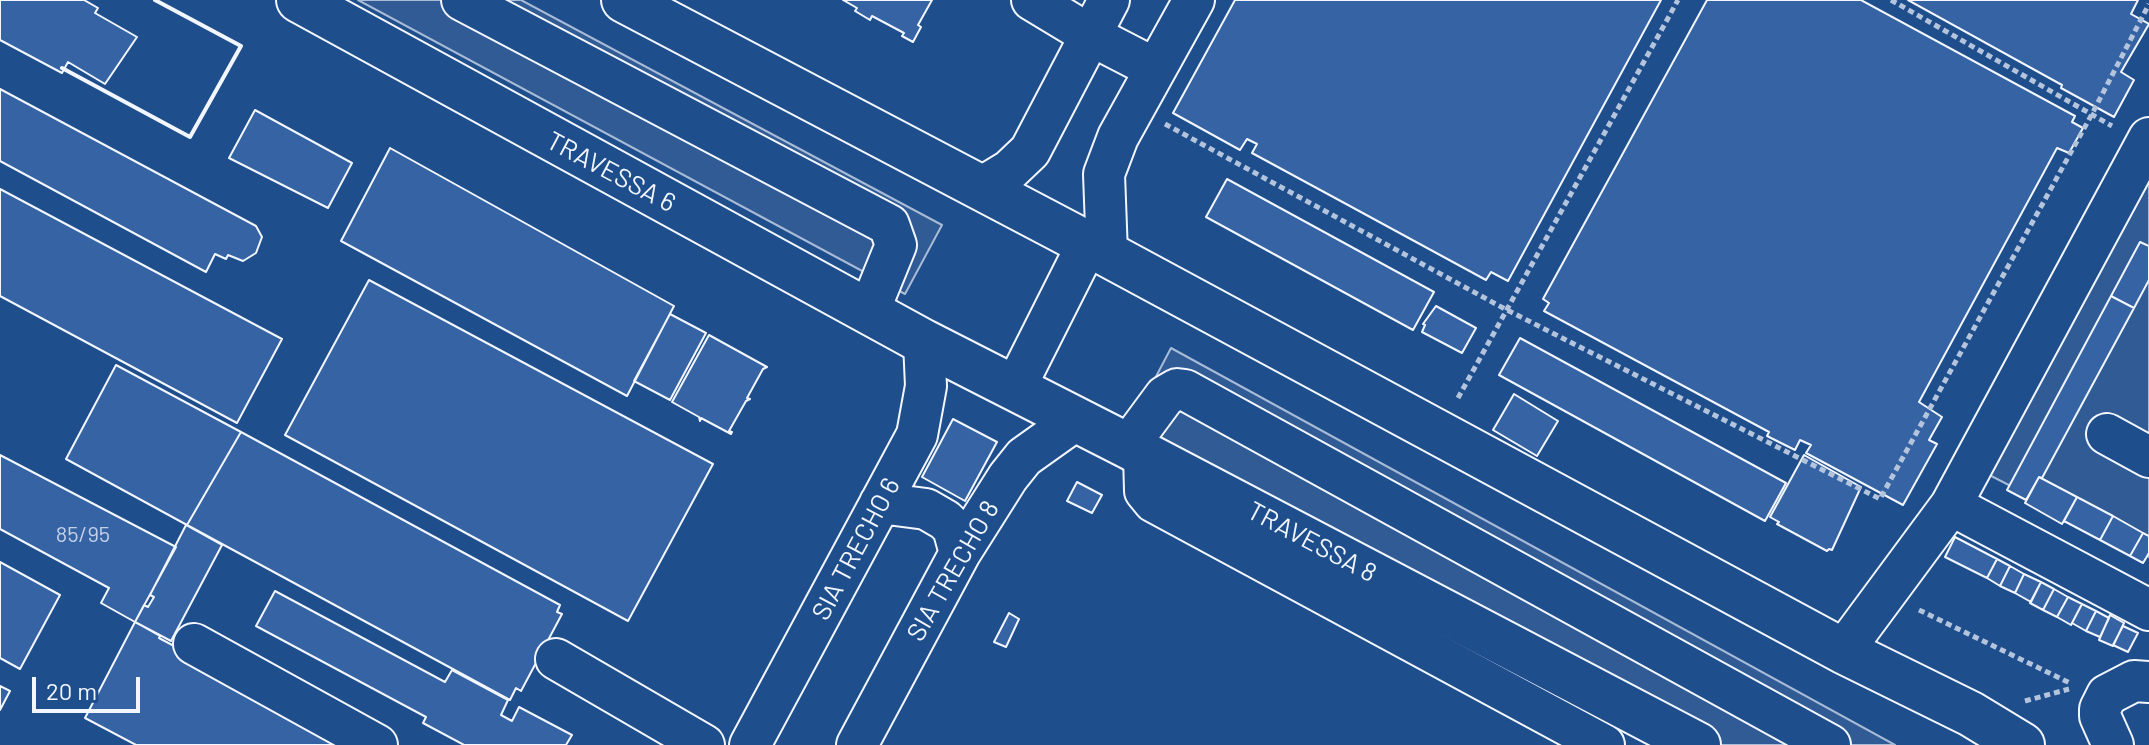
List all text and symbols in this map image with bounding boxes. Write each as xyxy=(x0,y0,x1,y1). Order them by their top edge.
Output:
street label: TRAVESSA 6 xyxy=(541,125,681,219)
street label: SIA TRECHO 6 xyxy=(805,472,907,626)
street label: SIA TRECHO 8 xyxy=(900,495,1006,647)
street label: TRAVESSA 8 xyxy=(1242,495,1382,589)
house number: 85/95 xyxy=(56,522,110,548)
scale bar xyxy=(36,661,144,711)
text: 20 m xyxy=(46,676,97,705)

